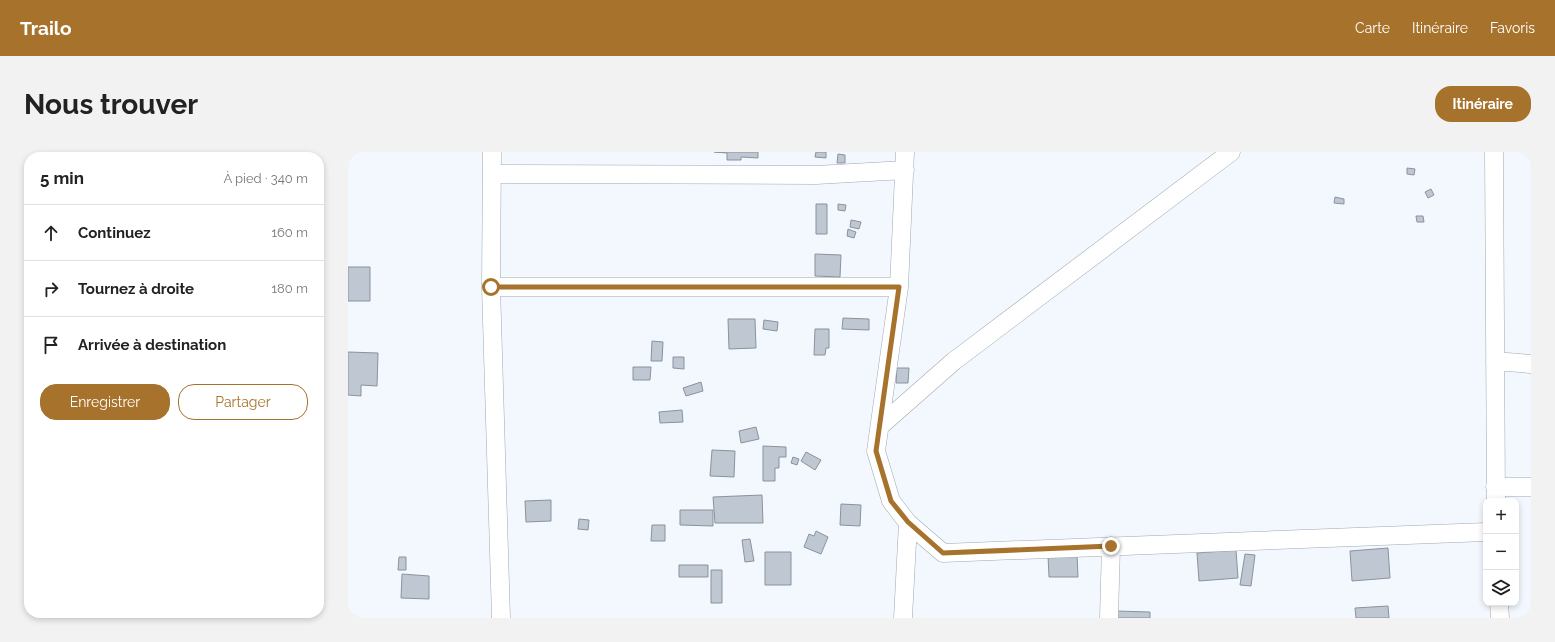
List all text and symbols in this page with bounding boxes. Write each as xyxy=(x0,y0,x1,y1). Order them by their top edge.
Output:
text: Trailo xyxy=(20,17,71,39)
text: Carte xyxy=(1355,20,1390,36)
text: Itinéraire xyxy=(1412,20,1468,36)
text: Favoris xyxy=(1490,20,1535,36)
button: Itinéraire xyxy=(1435,86,1531,122)
text: Nous trouver xyxy=(24,88,198,121)
text: 5 min xyxy=(40,168,84,188)
text: À pied · 340 m xyxy=(223,171,308,186)
icon: ahead xyxy=(40,222,62,244)
text: Continuez xyxy=(78,224,151,242)
text: 160 m xyxy=(271,225,308,240)
icon: right xyxy=(40,278,62,300)
route start xyxy=(482,278,500,296)
text: Tournez à droite xyxy=(78,280,194,298)
text: 180 m xyxy=(272,281,308,296)
icon: arrive xyxy=(40,334,62,356)
text: Arrivée à destination xyxy=(78,336,226,354)
button: Enregistrer xyxy=(40,384,170,420)
button: Partager xyxy=(178,384,308,420)
map controls xyxy=(1483,498,1519,606)
button: + xyxy=(1483,498,1519,534)
button: − xyxy=(1483,534,1519,570)
route end xyxy=(1102,537,1120,555)
button: layers xyxy=(1483,570,1519,606)

